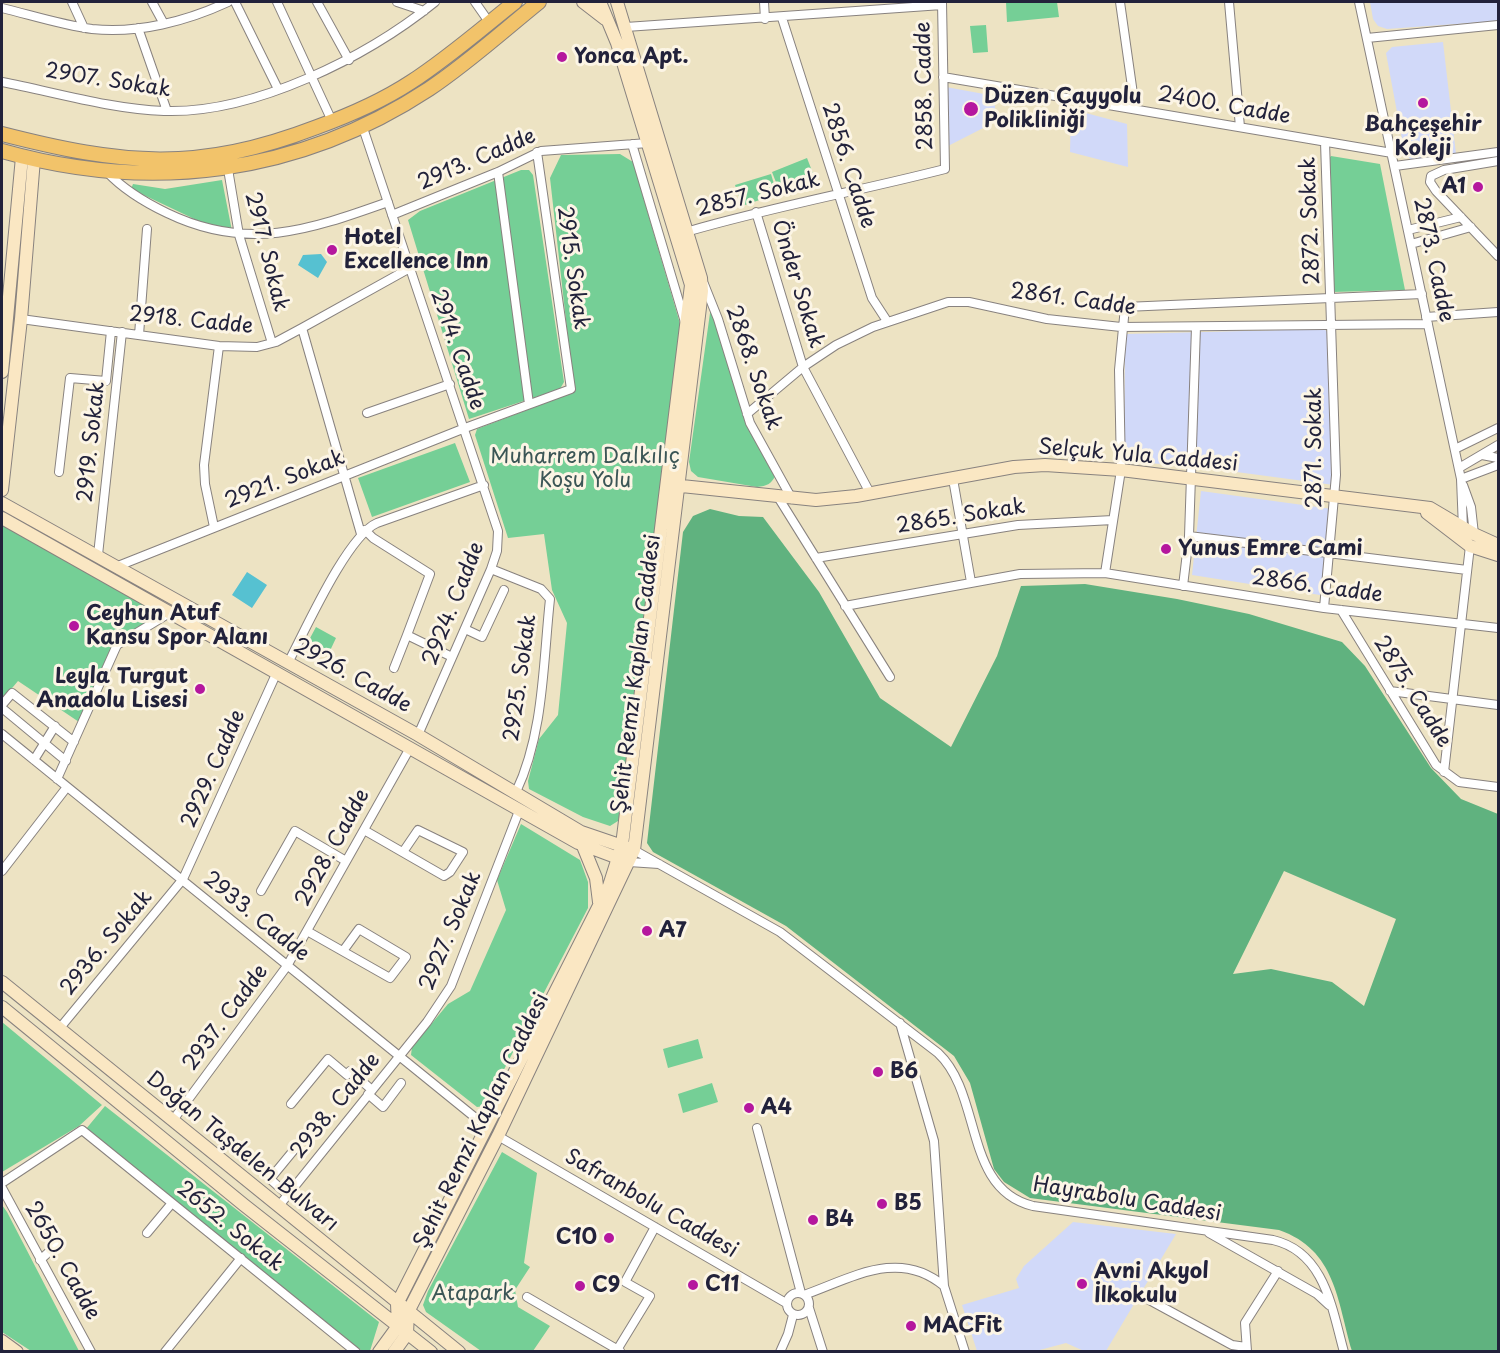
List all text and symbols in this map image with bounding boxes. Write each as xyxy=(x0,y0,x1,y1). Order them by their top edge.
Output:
street label: 2858. Cadde xyxy=(911,21,939,151)
place label: Yonca Apt. xyxy=(574,44,689,70)
marker: Yonca Apt. xyxy=(555,50,569,64)
street label: 2907. Sokak xyxy=(44,59,172,103)
street label: 2400. Cadde xyxy=(1156,82,1292,130)
place label: Düzen Çayyolu Polikliniği xyxy=(984,84,1142,134)
marker: Bahçeşehir Koleji xyxy=(1416,96,1430,110)
street label: 2856. Cadde xyxy=(816,100,880,232)
marker: Düzen Çayyolu Polikliniği xyxy=(962,100,980,118)
place label: Bahçeşehir Koleji xyxy=(1364,112,1482,162)
street label: 2913. Cadde xyxy=(414,124,540,196)
street label: 2872. Sokak xyxy=(1296,157,1326,285)
street label: 2857. Sokak xyxy=(693,167,823,223)
place label: A1 xyxy=(1441,174,1466,200)
marker: A1 xyxy=(1471,180,1485,194)
street label: 2917. Sokak xyxy=(239,190,293,314)
street label: 2873. Cadde xyxy=(1407,195,1459,325)
street label: 2915. Sokak xyxy=(551,205,593,331)
street label: Önder Sokak xyxy=(766,217,828,351)
place label: Hotel Excellence Inn xyxy=(344,225,489,275)
marker: Hotel Excellence Inn xyxy=(325,243,339,257)
street label: 2861. Cadde xyxy=(1009,279,1137,321)
street label: 2914. Cadde xyxy=(425,287,489,413)
street label: 2918. Cadde xyxy=(128,302,254,340)
street label: 2868. Sokak xyxy=(720,302,786,434)
street label: 2919. Sokak xyxy=(73,380,111,504)
street label: 2871. Sokak xyxy=(1302,388,1328,508)
street label: Selçuk Yula Caddesi xyxy=(1037,435,1239,477)
park label: Muharrem Dalkılıç Koşu Yolu xyxy=(490,444,680,494)
street label: 2921. Sokak xyxy=(221,446,349,514)
street label: 2865. Sokak xyxy=(895,494,1027,540)
street label: Şehit Remzi Kaplan Caddesi xyxy=(607,533,667,815)
place label: Yunus Emre Cami xyxy=(1178,536,1363,562)
street label: 2924. Cadde xyxy=(418,539,490,669)
marker: Yunus Emre Cami xyxy=(1159,542,1173,556)
street label: 2866. Cadde xyxy=(1250,565,1384,609)
place label: Ceyhun Atuf Kansu Spor Alanı xyxy=(86,601,268,651)
street label: 2925. Sokak xyxy=(500,613,542,743)
marker: Ceyhun Atuf Kansu Spor Alanı xyxy=(67,619,81,633)
street label: 2875. Cadde xyxy=(1368,631,1456,753)
street label: 2926. Cadde xyxy=(289,633,415,719)
place label: Leyla Turgut Anadolu Lisesi xyxy=(36,664,188,714)
marker: Leyla Turgut Anadolu Lisesi xyxy=(193,682,207,696)
street label: 2929. Cadde xyxy=(177,706,251,832)
street label: 2928. Cadde xyxy=(290,785,376,911)
street label: 2933. Cadde xyxy=(198,867,314,967)
street label: 2927. Sokak xyxy=(415,868,487,994)
street label: 2936. Sokak xyxy=(56,885,158,1001)
place label: A7 xyxy=(659,918,687,944)
marker: A7 xyxy=(640,924,654,938)
street label: 2937. Cadde xyxy=(178,960,274,1076)
street label: Şehit Remzi Kaplan Caddesi xyxy=(409,989,555,1253)
street label: 2938. Cadde xyxy=(286,1048,386,1164)
place label: B6 xyxy=(890,1059,918,1085)
marker: B6 xyxy=(871,1065,885,1079)
street label: Doğan Taşdelen Bulvarı xyxy=(141,1067,343,1237)
place label: A4 xyxy=(761,1095,792,1121)
marker: A4 xyxy=(742,1101,756,1115)
street label: Safranbolu Caddesi xyxy=(560,1144,742,1264)
street label: Hayrabolu Caddesi xyxy=(1031,1173,1223,1227)
street label: 2652. Sokak xyxy=(172,1176,288,1278)
place label: B5 xyxy=(894,1191,922,1217)
street label: 2650. Cadde xyxy=(19,1197,105,1325)
marker: B5 xyxy=(875,1197,889,1211)
place label: B4 xyxy=(825,1207,854,1233)
marker: B4 xyxy=(806,1213,820,1227)
place label: C10 xyxy=(556,1225,597,1251)
marker: C10 xyxy=(602,1231,616,1245)
place label: Avni Akyol İlkokulu xyxy=(1094,1259,1209,1309)
place label: C11 xyxy=(705,1272,740,1298)
place label: C9 xyxy=(592,1273,620,1299)
marker: Avni Akyol İlkokulu xyxy=(1075,1277,1089,1291)
marker: C11 xyxy=(686,1278,700,1292)
marker: C9 xyxy=(573,1279,587,1293)
park label: Atapark xyxy=(431,1281,515,1307)
place label: MACFit xyxy=(923,1313,1002,1339)
marker: MACFit xyxy=(904,1319,918,1333)

